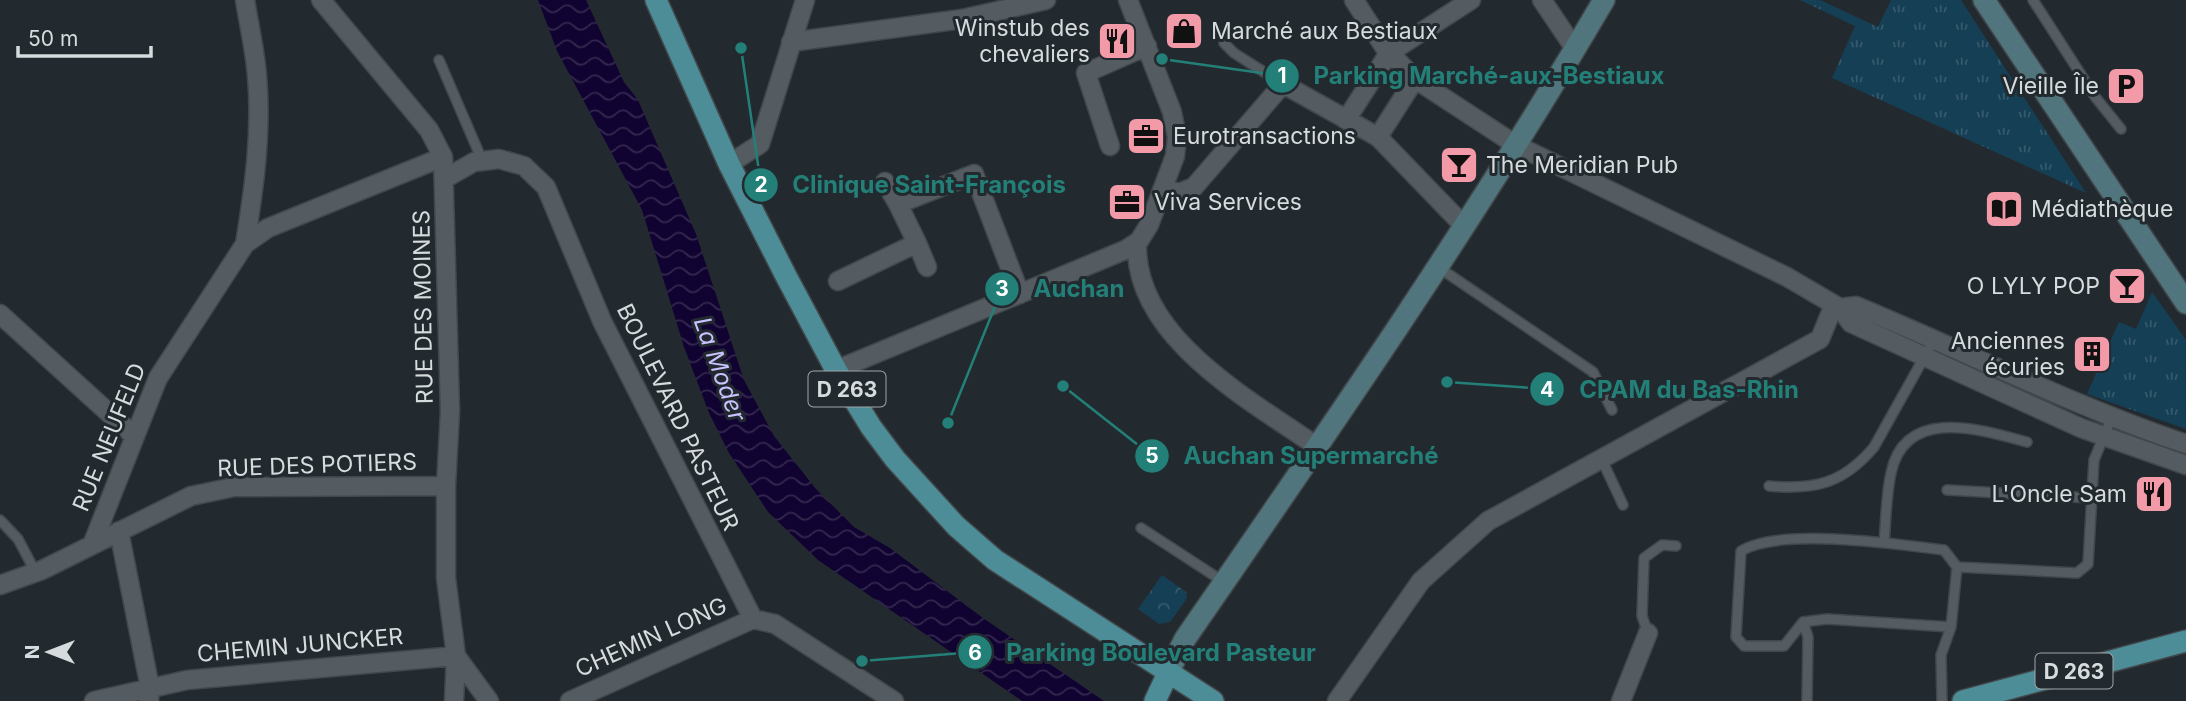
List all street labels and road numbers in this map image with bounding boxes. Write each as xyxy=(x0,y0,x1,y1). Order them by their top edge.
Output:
street label: RUE DES MOINES xyxy=(407,210,439,404)
street label: BOULEVARD PASTEUR xyxy=(611,299,745,535)
street label: RUE NEUFELD xyxy=(67,359,151,515)
road number: D 263 xyxy=(808,372,886,406)
street label: RUE DES POTIERS xyxy=(217,448,417,482)
street label: CHEMIN LONG xyxy=(571,591,731,683)
street label: CHEMIN JUNCKER xyxy=(196,622,404,668)
road number: D 263 xyxy=(2036,654,2112,688)

